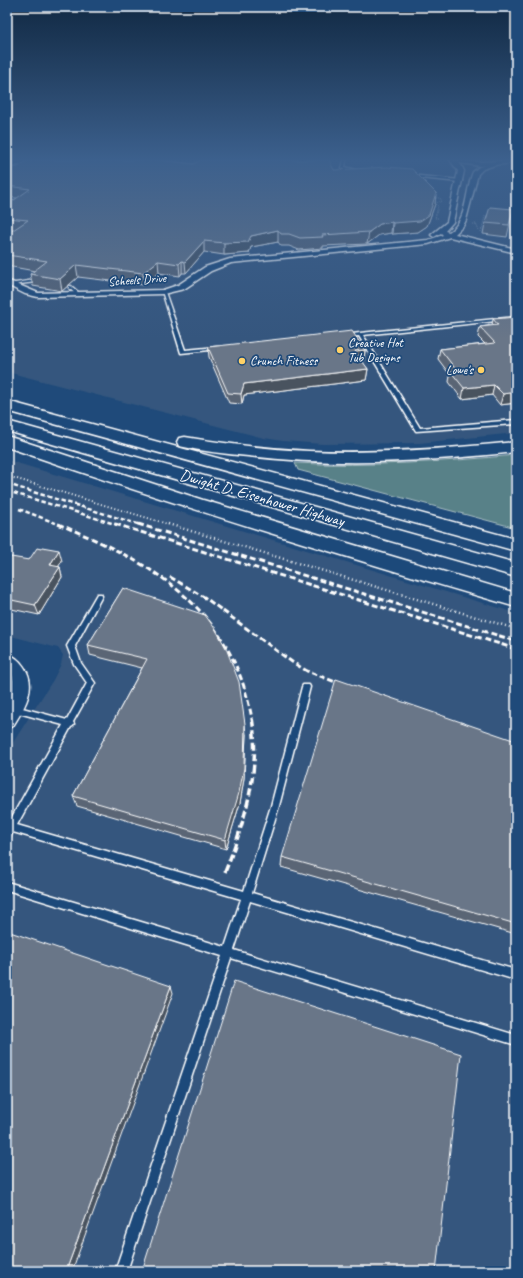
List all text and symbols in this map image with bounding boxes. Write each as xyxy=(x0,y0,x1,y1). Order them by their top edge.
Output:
street label: Scheels Drive xyxy=(108,270,167,290)
place label: Creative Hot Tub Designs xyxy=(348,335,405,366)
marker: Creative Hot Tub Designs xyxy=(335,345,345,355)
place label: Crunch Fitness xyxy=(250,353,319,369)
marker: Crunch Fitness xyxy=(237,356,247,366)
place label: Lowe's xyxy=(446,362,475,378)
marker: Lowe's xyxy=(476,365,486,375)
street label: Dwight D. Eisenhower Highway xyxy=(177,465,348,531)

